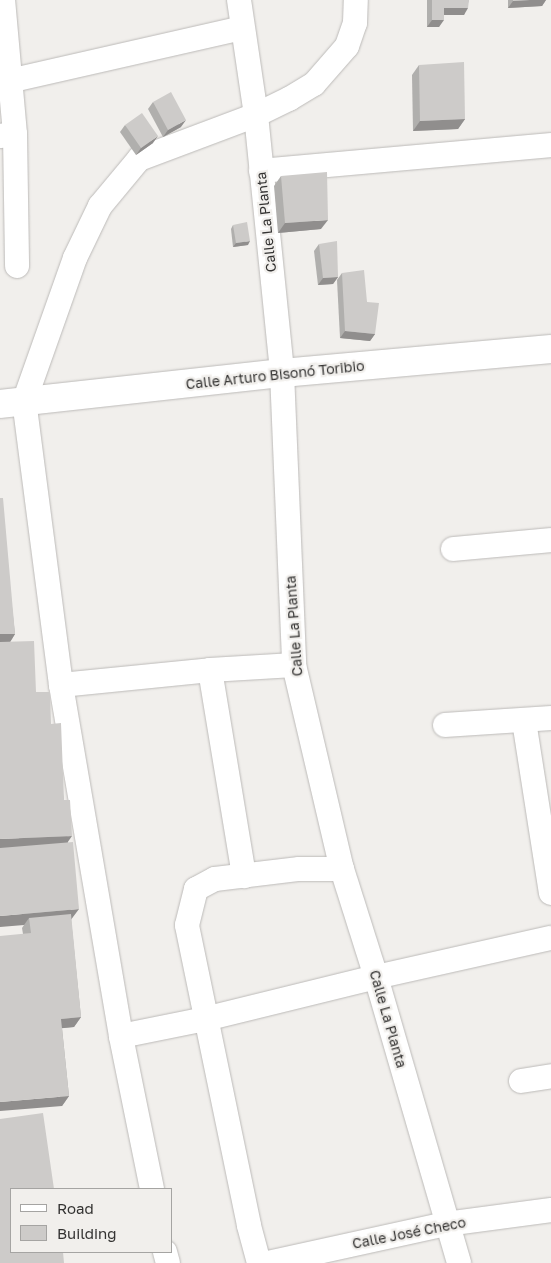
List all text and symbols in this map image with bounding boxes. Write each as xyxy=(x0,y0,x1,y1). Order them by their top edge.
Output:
street label: Calle La Planta xyxy=(252,171,280,273)
street label: Calle Arturo Bisonó Toribio xyxy=(185,357,365,393)
street label: Calle La Planta xyxy=(282,575,306,677)
street label: Calle La Planta xyxy=(366,968,410,1070)
legend xyxy=(10,1188,172,1253)
text: Road xyxy=(57,1199,94,1217)
street label: Calle José Checo xyxy=(351,1214,467,1252)
text: Building xyxy=(57,1224,117,1242)

